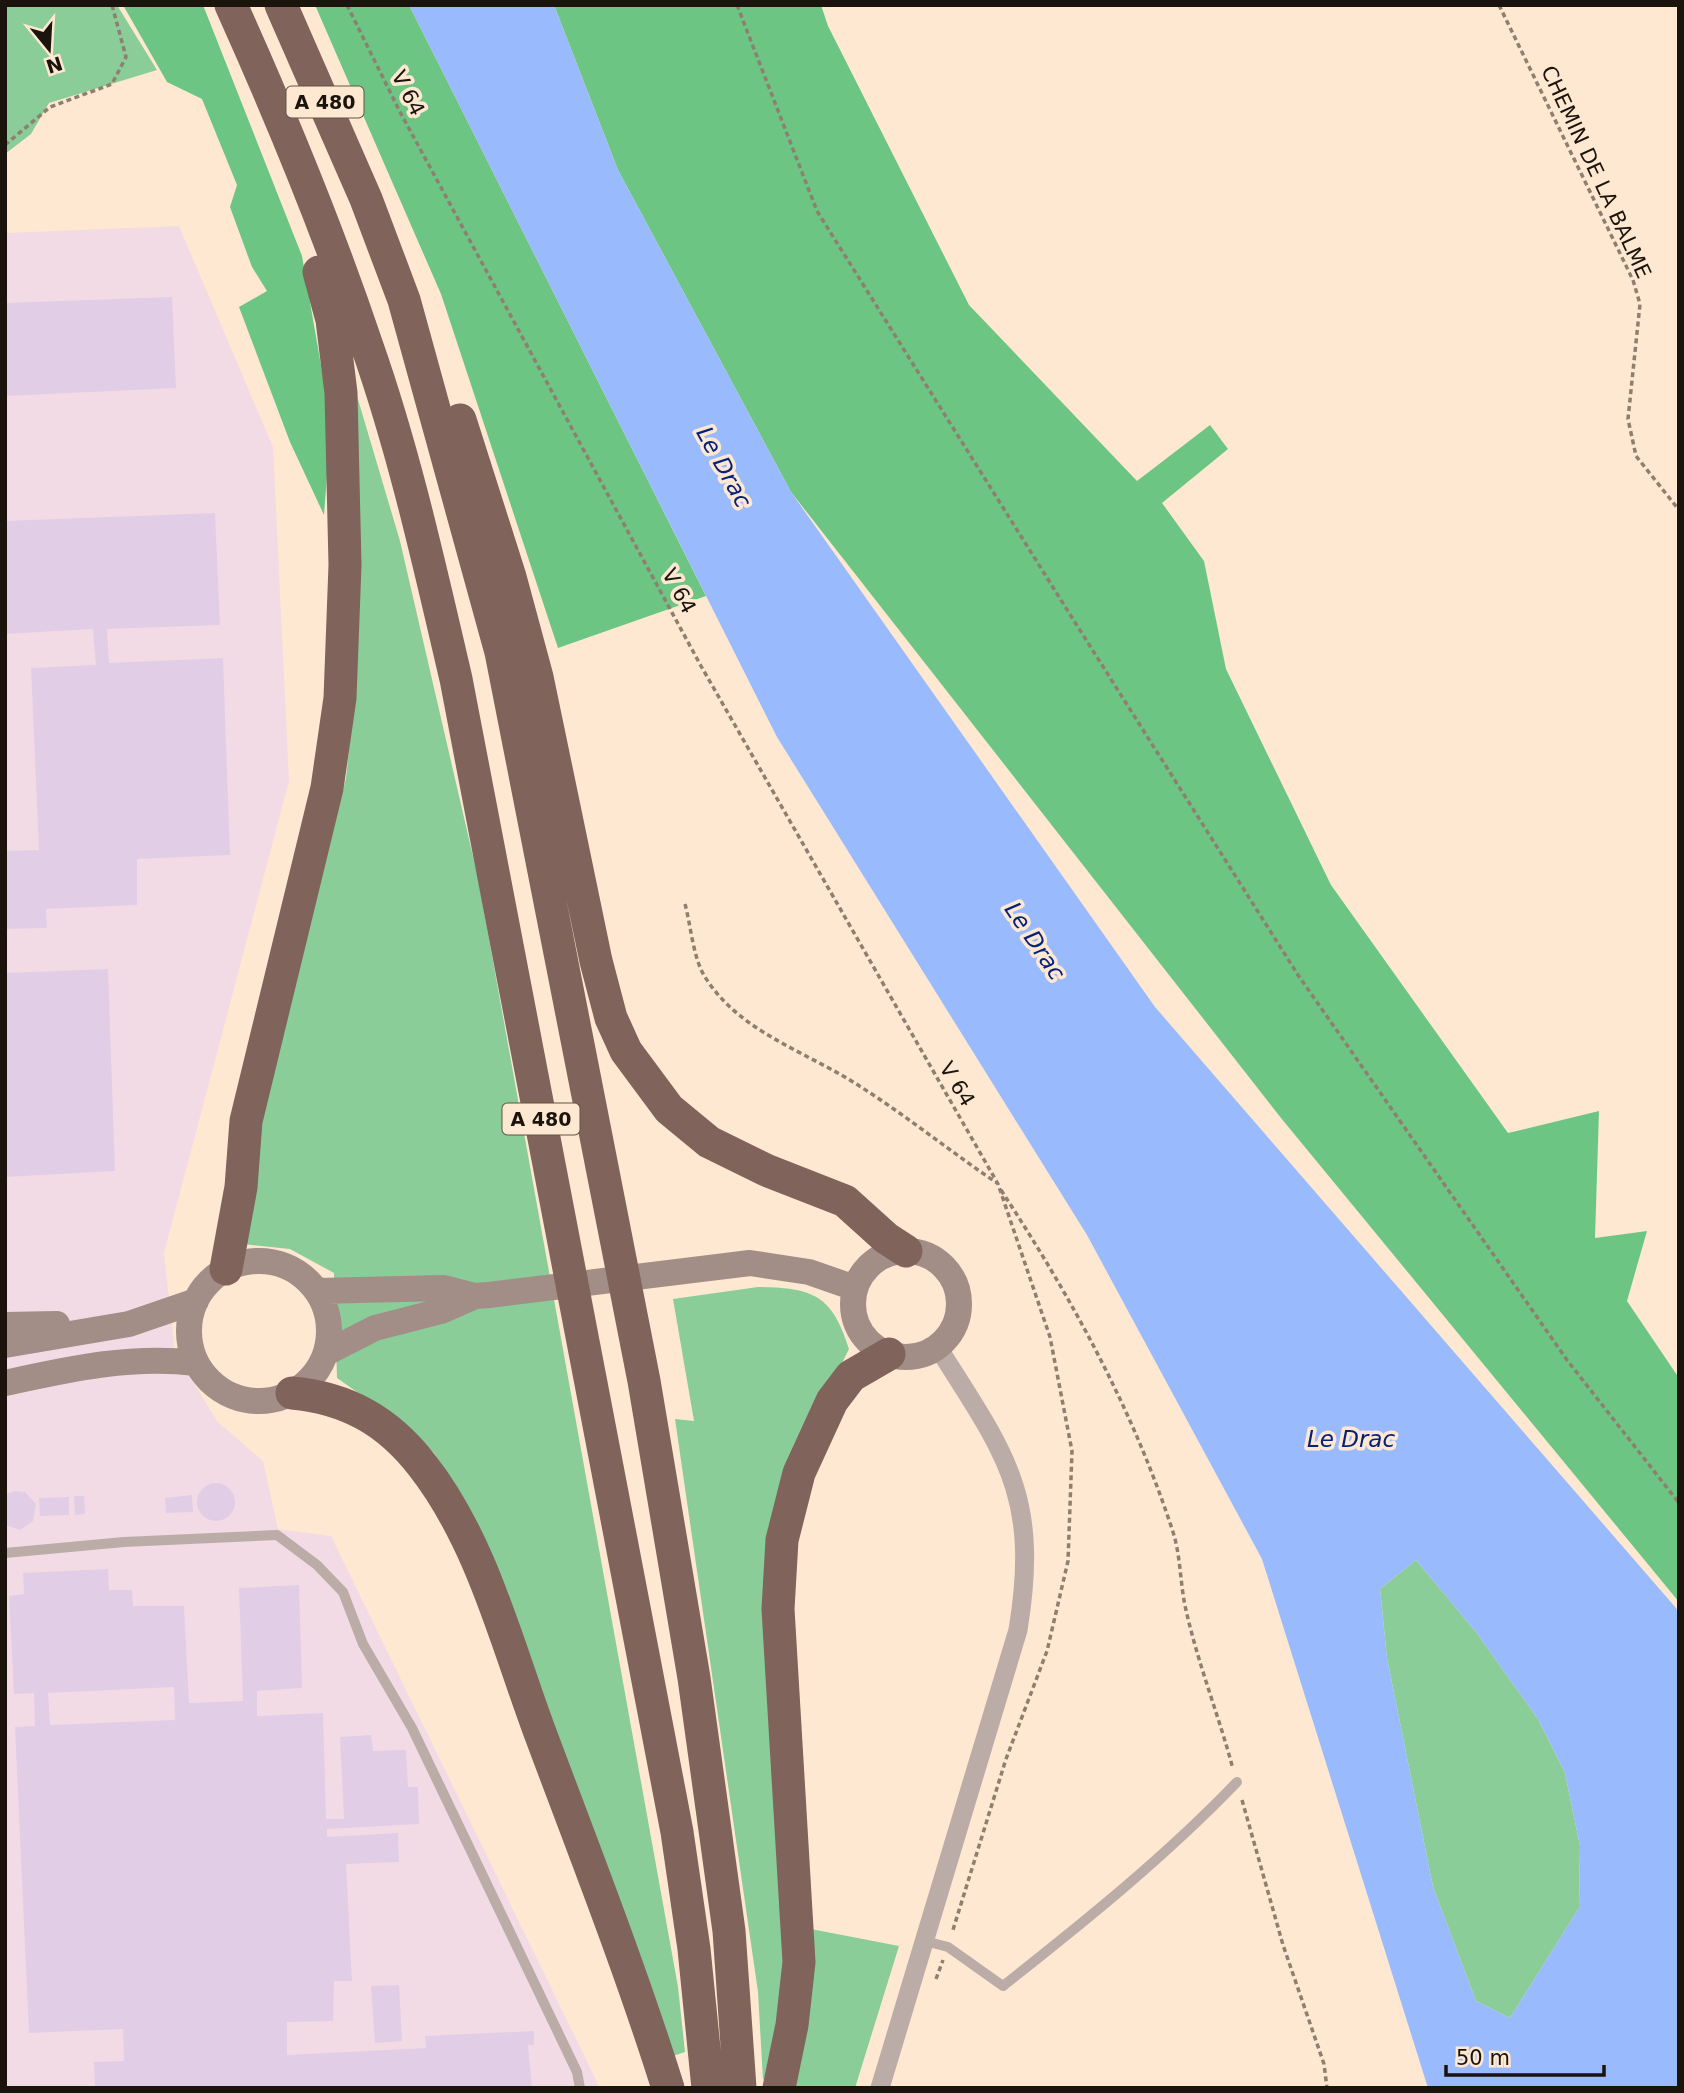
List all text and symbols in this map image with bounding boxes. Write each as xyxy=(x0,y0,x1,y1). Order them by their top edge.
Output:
north arrow xyxy=(14,14,84,84)
text: N xyxy=(43,52,65,78)
street label: CHEMIN DE LA BALME xyxy=(1536,62,1656,282)
street label: V 64 xyxy=(386,66,430,120)
road number: A 480 xyxy=(286,86,364,118)
water label: Le Drac xyxy=(691,422,757,512)
street label: V 64 xyxy=(657,564,701,618)
water label: Le Drac xyxy=(1000,897,1071,985)
street label: V 64 xyxy=(934,1057,980,1111)
road number: A 480 xyxy=(503,1104,580,1134)
water label: Le Drac xyxy=(1307,1426,1395,1452)
scale bar xyxy=(1446,2034,1604,2078)
text: 50 m xyxy=(1456,2046,1510,2070)

